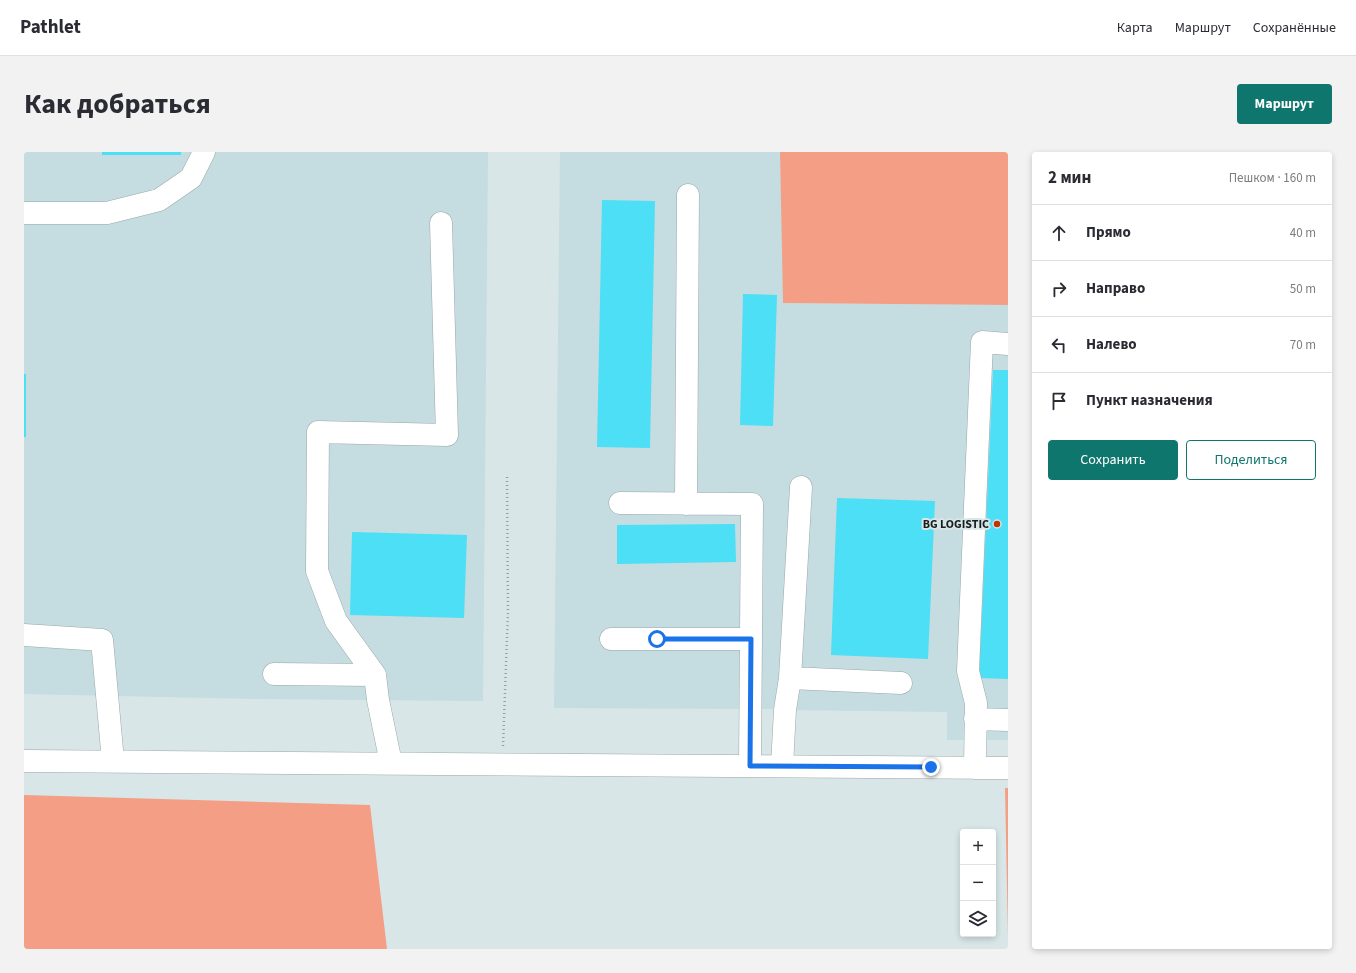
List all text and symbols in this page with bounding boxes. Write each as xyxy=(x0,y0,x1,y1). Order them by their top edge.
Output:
text: Pathlet xyxy=(20,14,81,41)
text: Карта xyxy=(1117,18,1153,38)
text: Маршрут xyxy=(1175,18,1231,38)
text: Сохранённые xyxy=(1253,18,1336,38)
text: Как добраться xyxy=(24,84,211,124)
button: Маршрут xyxy=(1237,84,1332,124)
text: 2 мин xyxy=(1048,166,1091,190)
text: Пешком · 160 m xyxy=(1229,169,1316,187)
icon: ahead xyxy=(1048,222,1070,244)
text: Прямо xyxy=(1086,222,1131,243)
text: 40 m xyxy=(1290,224,1316,242)
icon: right xyxy=(1048,278,1070,300)
text: Направо xyxy=(1086,278,1145,299)
text: 50 m xyxy=(1290,280,1316,298)
icon: left xyxy=(1048,334,1070,356)
text: Налево xyxy=(1086,334,1137,355)
text: 70 m xyxy=(1290,336,1316,354)
icon: arrive xyxy=(1048,390,1070,412)
text: Пункт назначения xyxy=(1086,390,1213,411)
button: Сохранить xyxy=(1048,440,1178,480)
button: Поделиться xyxy=(1186,440,1316,480)
place label: BG LOGISTIC xyxy=(923,516,989,533)
marker: BG LOGISTIC xyxy=(992,519,1002,529)
route start xyxy=(648,630,666,648)
route end xyxy=(922,758,940,776)
map controls xyxy=(960,829,996,937)
button: + xyxy=(960,829,996,865)
button: − xyxy=(960,865,996,901)
button: layers xyxy=(960,901,996,937)

